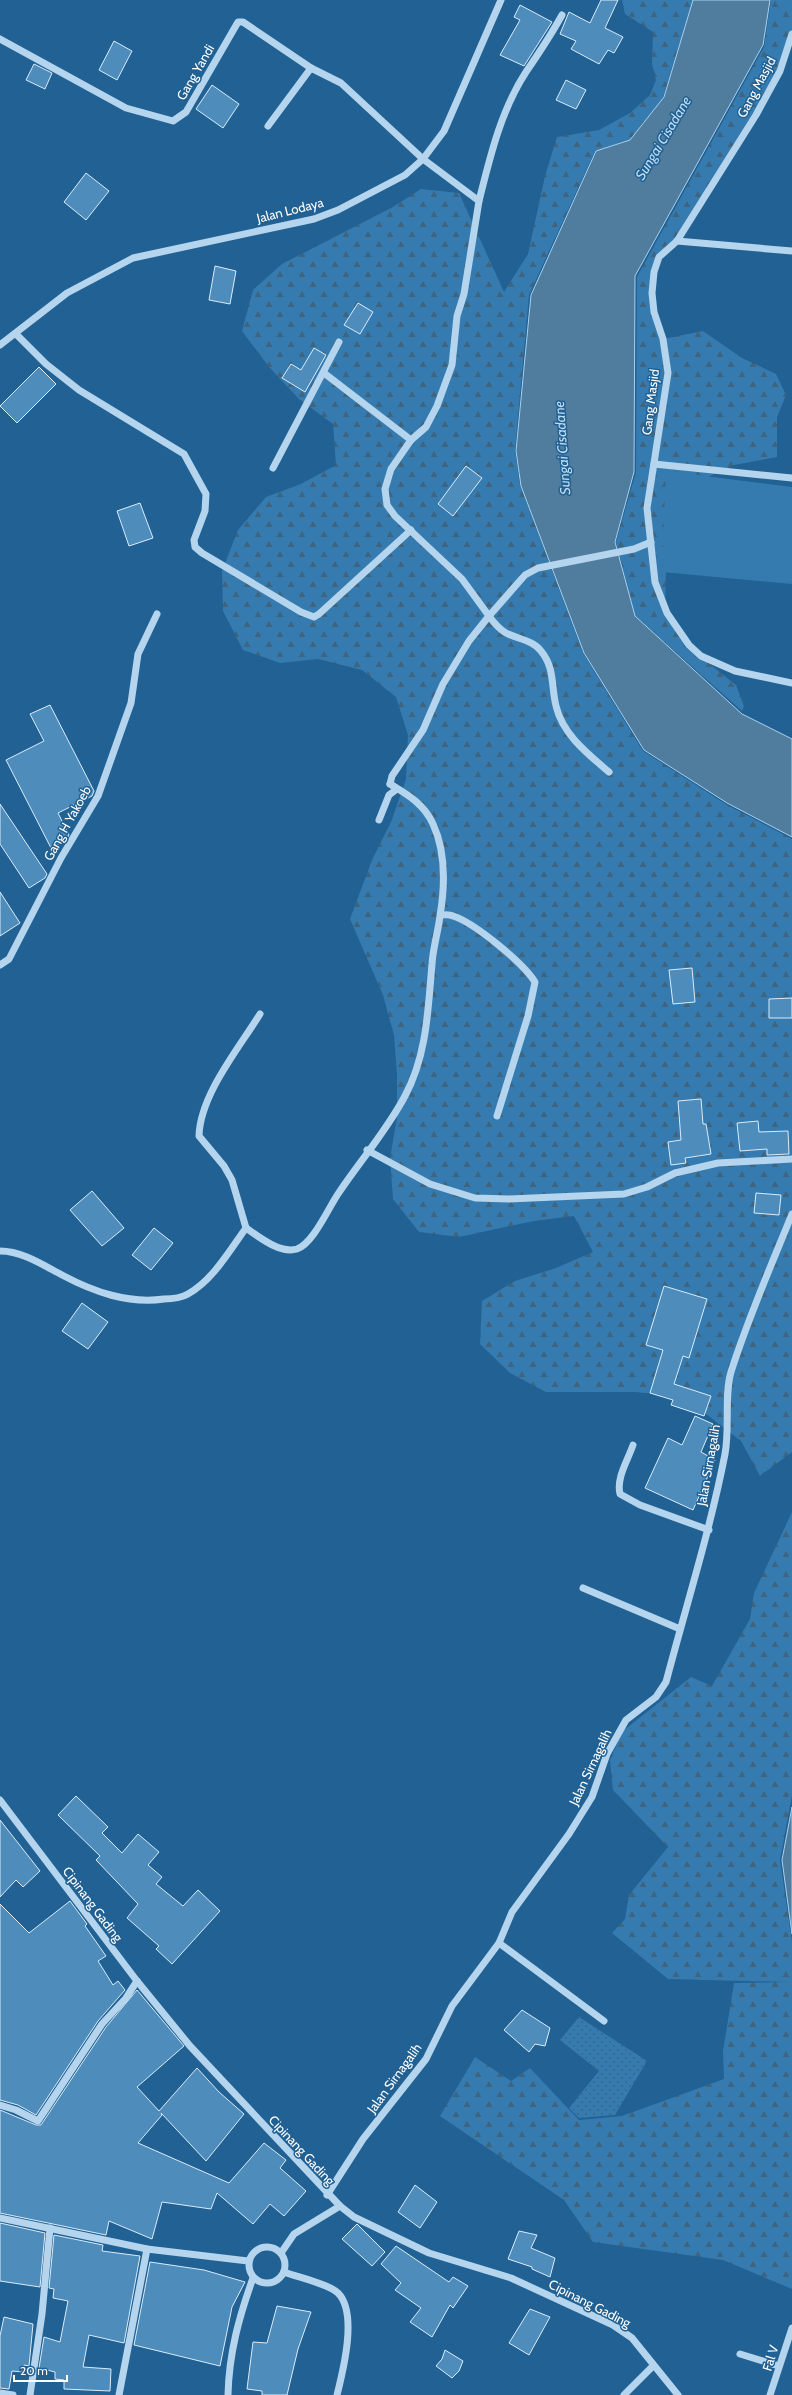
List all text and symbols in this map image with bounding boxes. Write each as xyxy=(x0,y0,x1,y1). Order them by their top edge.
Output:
street label: Gang Yandi xyxy=(173,41,217,103)
street label: Gang Masjid xyxy=(733,54,780,121)
water label: Sungai Cisadane xyxy=(631,93,695,183)
street label: Jalan Lodaya xyxy=(254,194,326,226)
street label: Gang Masjid xyxy=(638,368,663,436)
water label: Sungai Cisadane xyxy=(550,400,574,496)
street label: Gang H Yakoeb xyxy=(40,783,94,863)
street label: Jalan Sirnagalih xyxy=(693,1423,723,1508)
street label: Jalan Sirnagalih xyxy=(565,1726,615,1809)
street label: Cipinang Gading xyxy=(60,1863,127,1945)
street label: Jalan Sirnagalih xyxy=(363,2040,425,2117)
street label: Cipinang Gading xyxy=(265,2112,339,2189)
street label: Cipinang Gading xyxy=(546,2275,634,2331)
street label: Fal V xyxy=(759,2343,782,2373)
scale bar xyxy=(14,2357,67,2383)
text: 20 m xyxy=(20,2363,48,2378)

